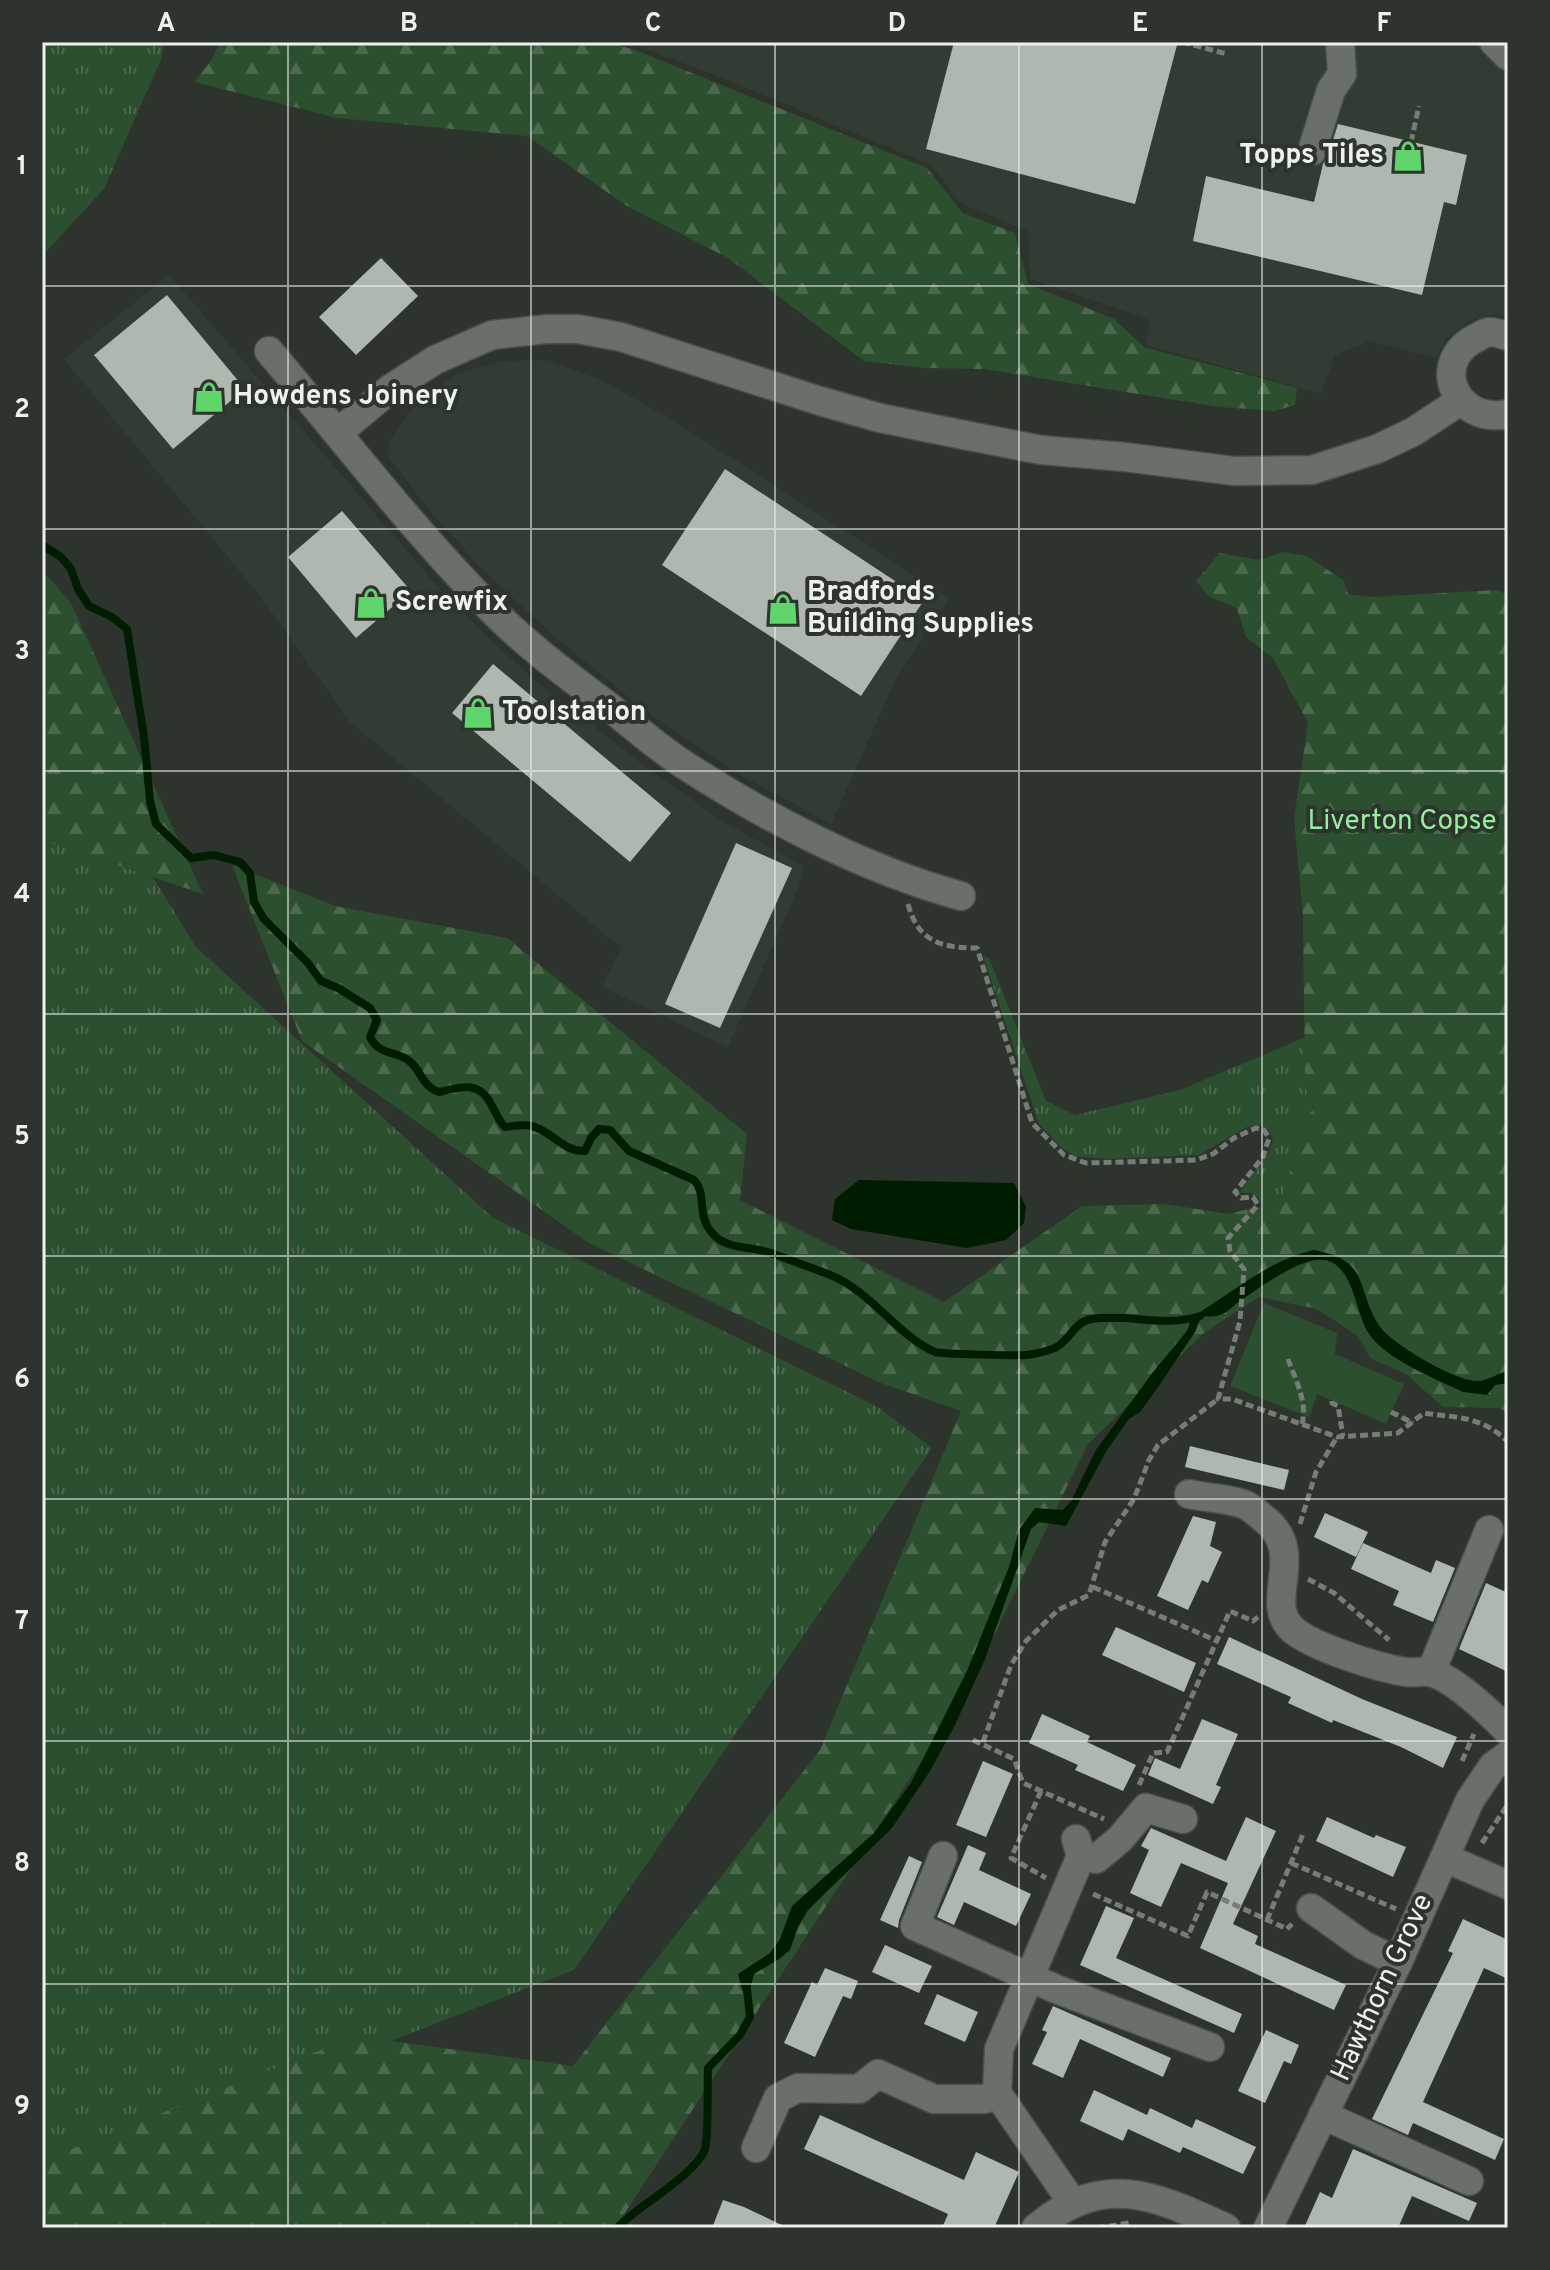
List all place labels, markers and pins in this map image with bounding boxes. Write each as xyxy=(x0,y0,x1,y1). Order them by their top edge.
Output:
place label: Topps Tiles xyxy=(1239,138,1384,174)
shop icon: Topps Tiles xyxy=(1391,139,1425,173)
place label: Howdens Joinery xyxy=(233,379,459,415)
shop icon: Howdens Joinery xyxy=(192,380,226,414)
place label: Bradfords Building Supplies xyxy=(807,575,1034,643)
place label: Screwfix xyxy=(395,585,508,621)
shop icon: Screwfix xyxy=(354,586,388,620)
shop icon: Bradfords Building Supplies xyxy=(766,592,800,626)
place label: Toolstation xyxy=(502,695,646,731)
shop icon: Toolstation xyxy=(461,696,495,730)

